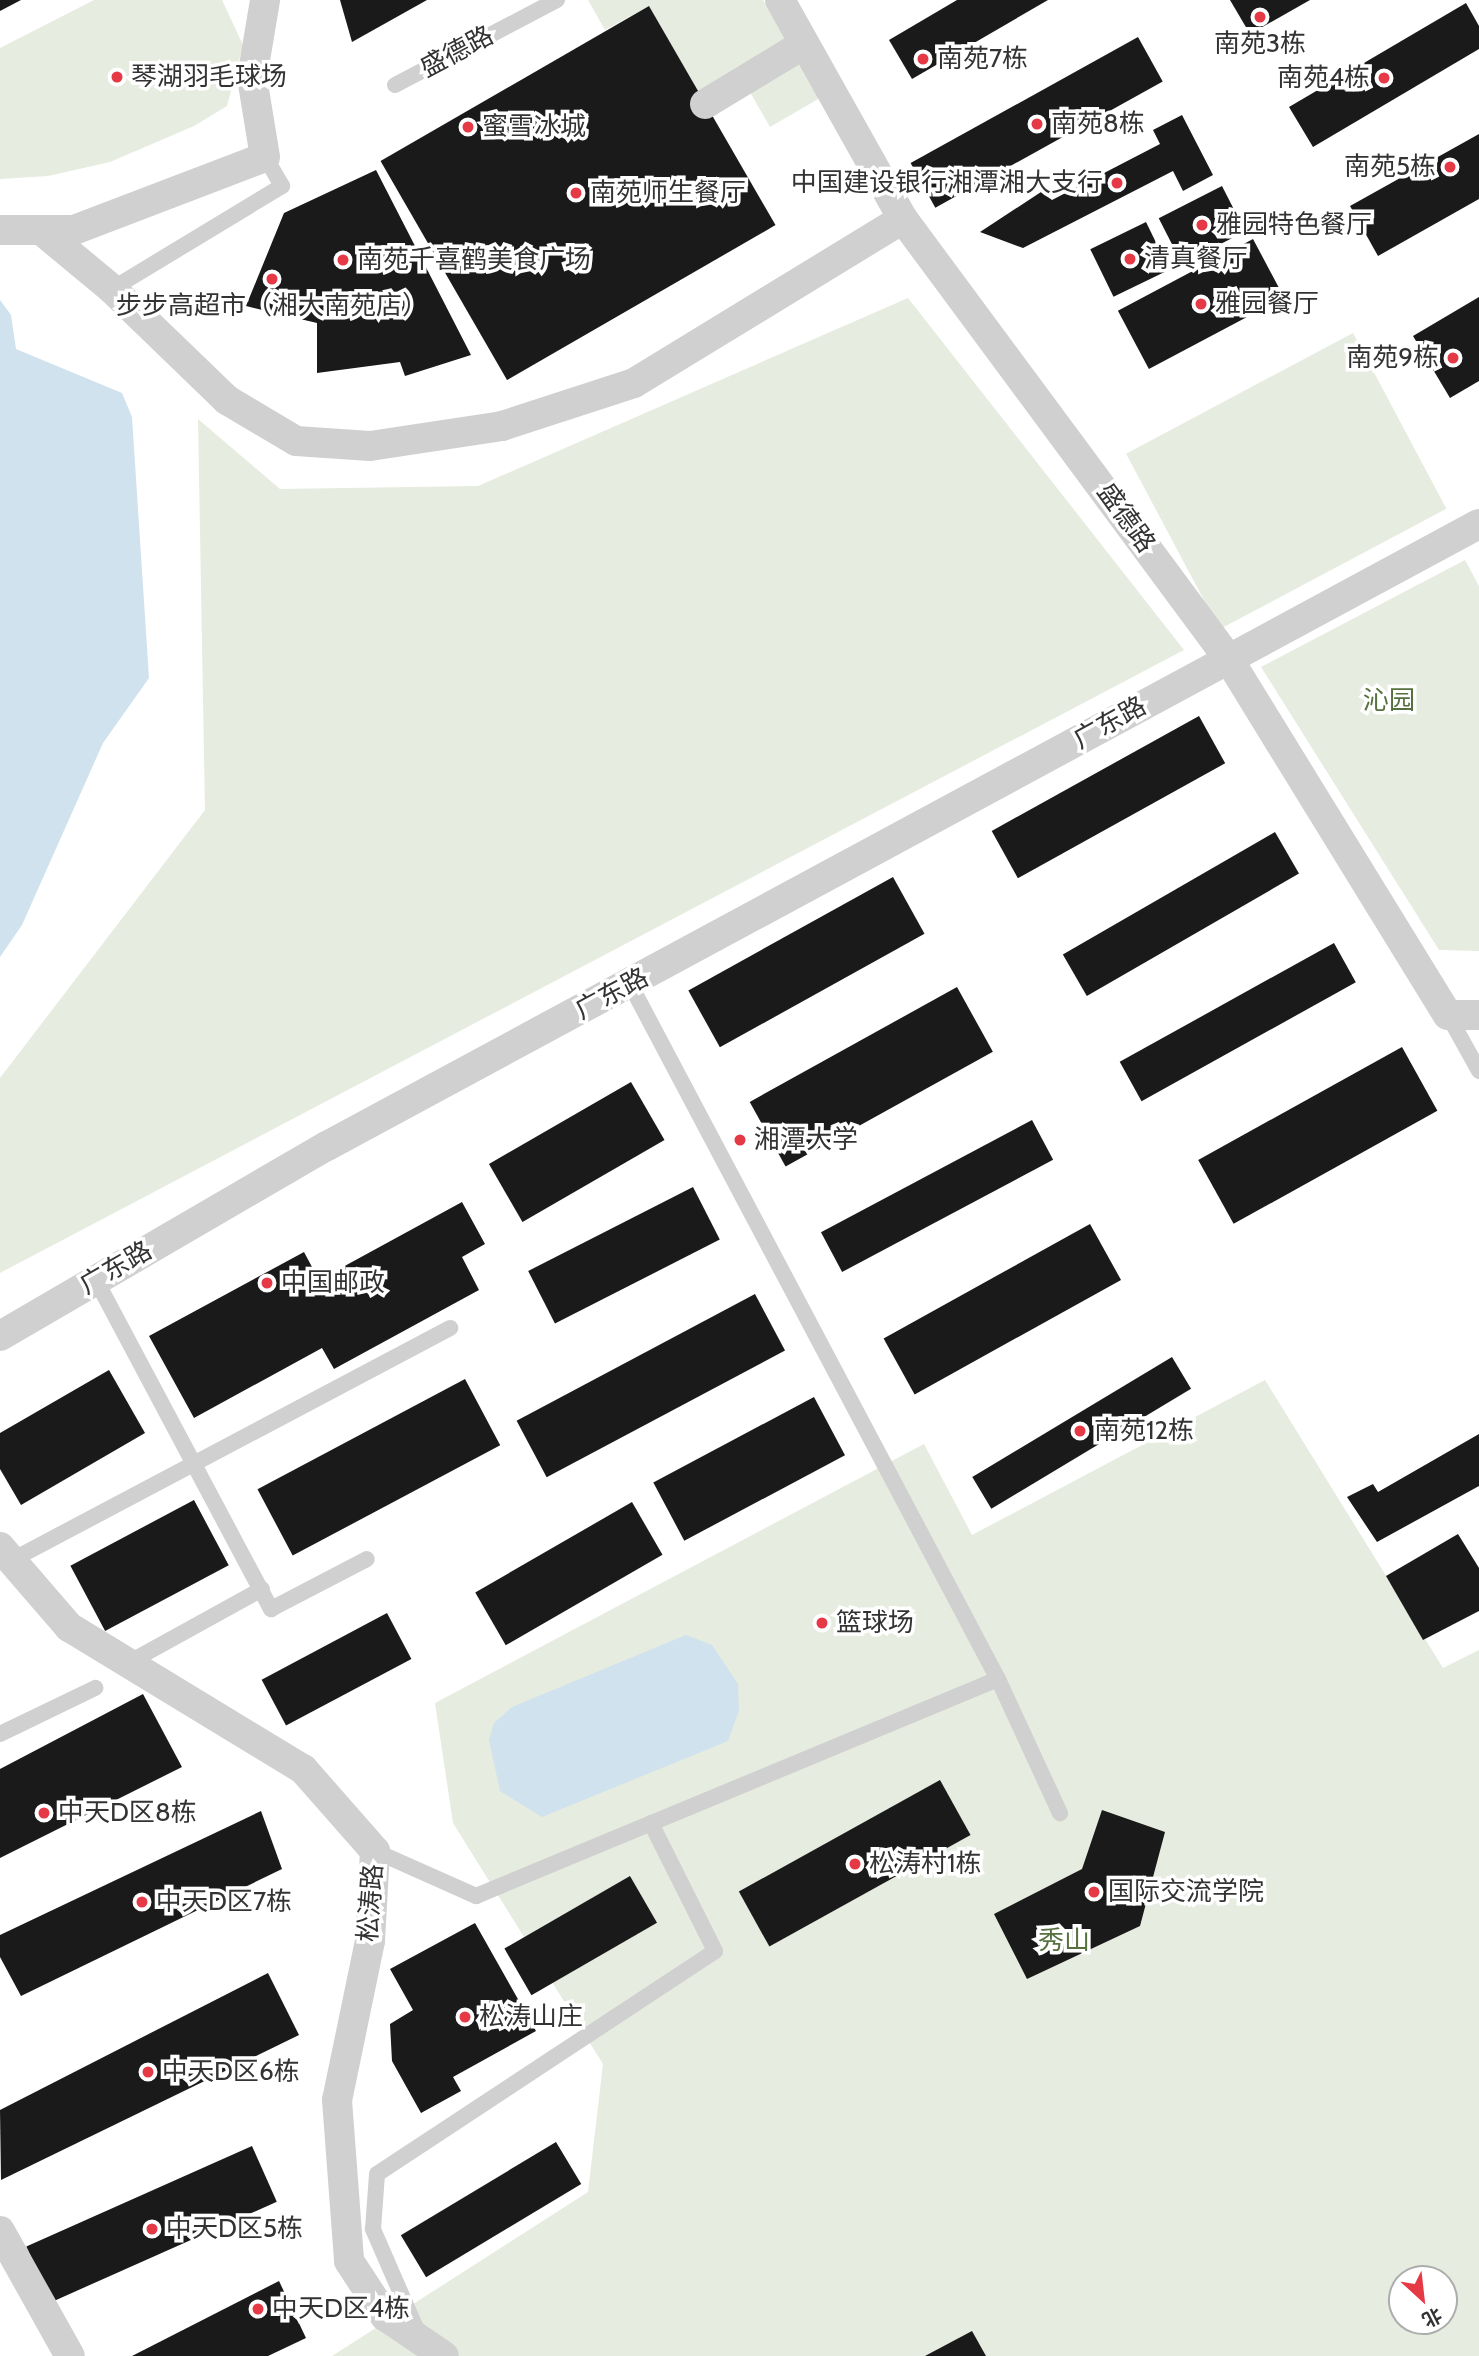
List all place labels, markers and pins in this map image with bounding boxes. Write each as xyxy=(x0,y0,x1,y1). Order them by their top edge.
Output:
marker: 南苑3栋 xyxy=(1252,9,1268,25)
place label: 南苑3栋 xyxy=(1214,28,1306,60)
place label: 南苑7栋 xyxy=(937,43,1028,75)
marker: 南苑7栋 xyxy=(915,51,931,67)
place label: 琴湖羽毛球场 xyxy=(131,61,287,93)
place label: 南苑4栋 xyxy=(1277,62,1370,94)
marker: 琴湖羽毛球场 xyxy=(109,69,125,85)
marker: 南苑4栋 xyxy=(1376,70,1392,86)
place label: 南苑8栋 xyxy=(1051,108,1145,140)
place label: 蜜雪冰城 xyxy=(482,111,586,143)
marker: 南苑8栋 xyxy=(1029,116,1045,132)
marker: 蜜雪冰城 xyxy=(460,119,476,135)
place label: 南苑5栋 xyxy=(1344,151,1436,183)
marker: 南苑5栋 xyxy=(1442,159,1458,175)
place label: 中国建设银行湘潭湘大支行 xyxy=(791,167,1103,199)
marker: 中国建设银行湘潭湘大支行 xyxy=(1109,175,1125,191)
place label: 南苑师生餐厅 xyxy=(590,177,746,209)
marker: 南苑师生餐厅 xyxy=(568,185,584,201)
place label: 雅园特色餐厅 xyxy=(1216,209,1372,241)
marker: 雅园特色餐厅 xyxy=(1194,217,1210,233)
place label: 清真餐厅 xyxy=(1144,243,1248,275)
place label: 南苑千喜鹤美食广场 xyxy=(357,244,591,276)
marker: 清真餐厅 xyxy=(1122,251,1138,267)
marker: 南苑千喜鹤美食广场 xyxy=(335,252,351,268)
marker: 步步高超市（湘大南苑店） xyxy=(264,271,280,287)
place label: 雅园餐厅 xyxy=(1215,288,1319,320)
place label: 步步高超市（湘大南苑店） xyxy=(116,290,428,322)
marker: 雅园餐厅 xyxy=(1193,296,1209,312)
place label: 南苑9栋 xyxy=(1346,342,1439,374)
marker: 南苑9栋 xyxy=(1445,350,1461,366)
place label: 湘潭大学 xyxy=(754,1124,858,1156)
marker: 湘潭大学 xyxy=(732,1132,748,1148)
place label: 中国邮政 xyxy=(281,1267,385,1299)
marker: 中国邮政 xyxy=(259,1275,275,1291)
place label: 南苑12栋 xyxy=(1094,1415,1194,1447)
marker: 南苑12栋 xyxy=(1072,1423,1088,1439)
place label: 篮球场 xyxy=(836,1607,914,1639)
marker: 篮球场 xyxy=(814,1615,830,1631)
place label: 中天D区8栋 xyxy=(58,1797,197,1829)
marker: 中天D区8栋 xyxy=(36,1805,52,1821)
place label: 松涛村1栋 xyxy=(869,1848,981,1880)
marker: 松涛村1栋 xyxy=(847,1856,863,1872)
place label: 国际交流学院 xyxy=(1108,1876,1264,1908)
marker: 国际交流学院 xyxy=(1086,1884,1102,1900)
place label: 中天D区7栋 xyxy=(156,1886,292,1918)
marker: 中天D区7栋 xyxy=(134,1894,150,1910)
place label: 松涛山庄 xyxy=(479,2001,583,2033)
marker: 松涛山庄 xyxy=(457,2009,473,2025)
place label: 中天D区6栋 xyxy=(162,2056,300,2088)
marker: 中天D区6栋 xyxy=(140,2064,156,2080)
place label: 中天D区5栋 xyxy=(166,2213,303,2245)
marker: 中天D区5栋 xyxy=(144,2221,160,2237)
place label: 中天D区4栋 xyxy=(272,2293,410,2325)
marker: 中天D区4栋 xyxy=(250,2301,266,2317)

